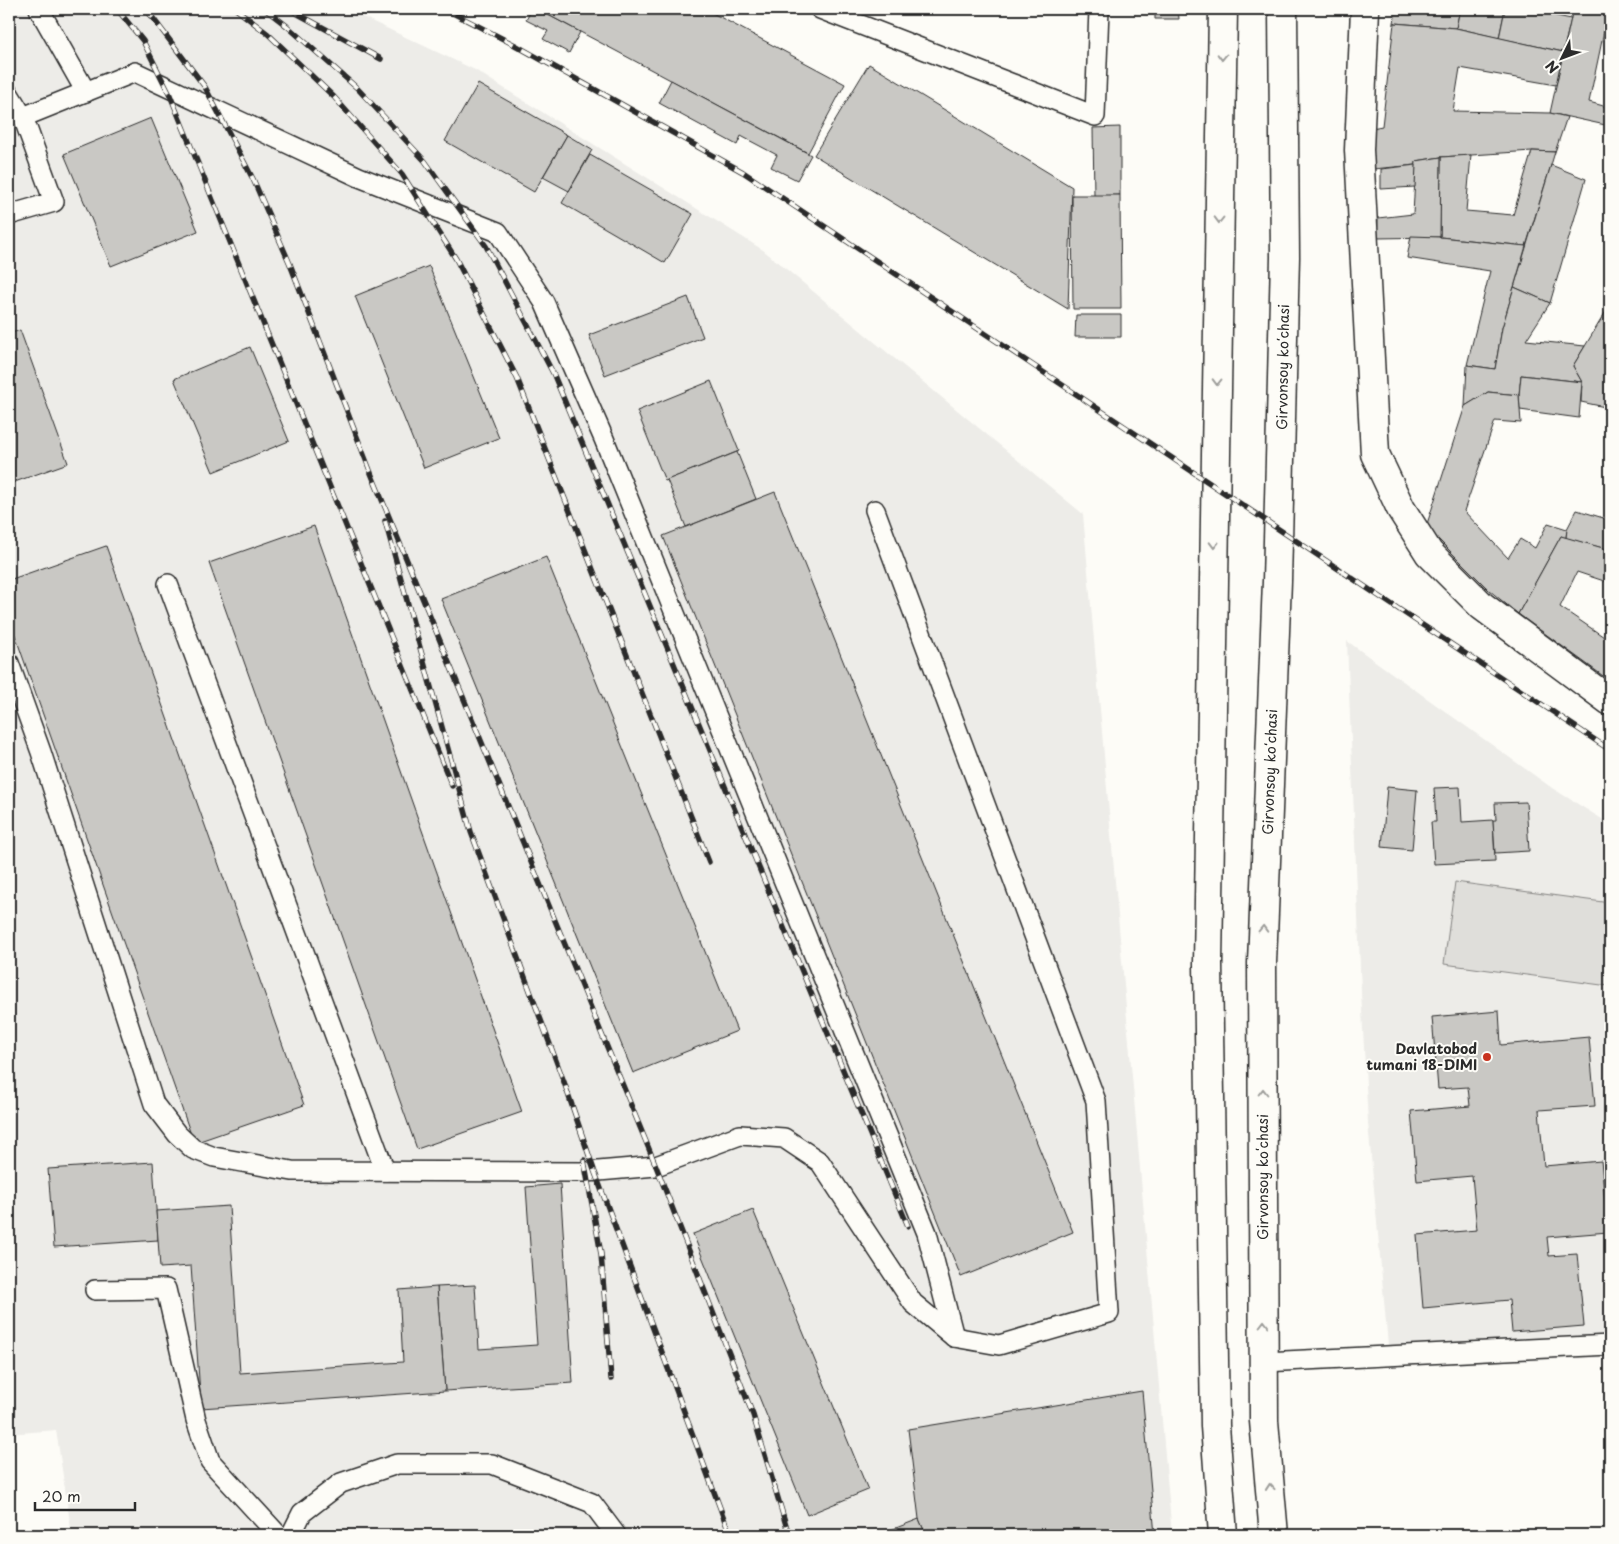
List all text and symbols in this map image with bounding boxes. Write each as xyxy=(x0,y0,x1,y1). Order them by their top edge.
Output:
north arrow xyxy=(1536,32,1586,82)
one-way arrow xyxy=(1217,54,1227,62)
text: N xyxy=(1540,56,1563,78)
one-way arrow xyxy=(1214,216,1225,224)
street label: Girvonsoy koʻchasi xyxy=(1271,304,1294,430)
one-way arrow xyxy=(1211,379,1222,387)
one-way arrow xyxy=(1209,542,1219,549)
street label: Girvonsoy koʻchasi xyxy=(1257,709,1282,835)
one-way arrow xyxy=(1258,925,1269,933)
place label: Davlatobod tumani 18-DIMI xyxy=(1366,1038,1477,1075)
marker: Davlatobod tumani 18-DIMI xyxy=(1481,1051,1493,1063)
one-way arrow xyxy=(1257,1088,1268,1096)
street label: Girvonsoy koʻchasi xyxy=(1252,1114,1273,1240)
one-way arrow xyxy=(1259,1320,1269,1328)
scale bar xyxy=(35,1479,135,1511)
one-way arrow xyxy=(1264,1482,1275,1490)
text: 20 m xyxy=(42,1484,81,1507)

